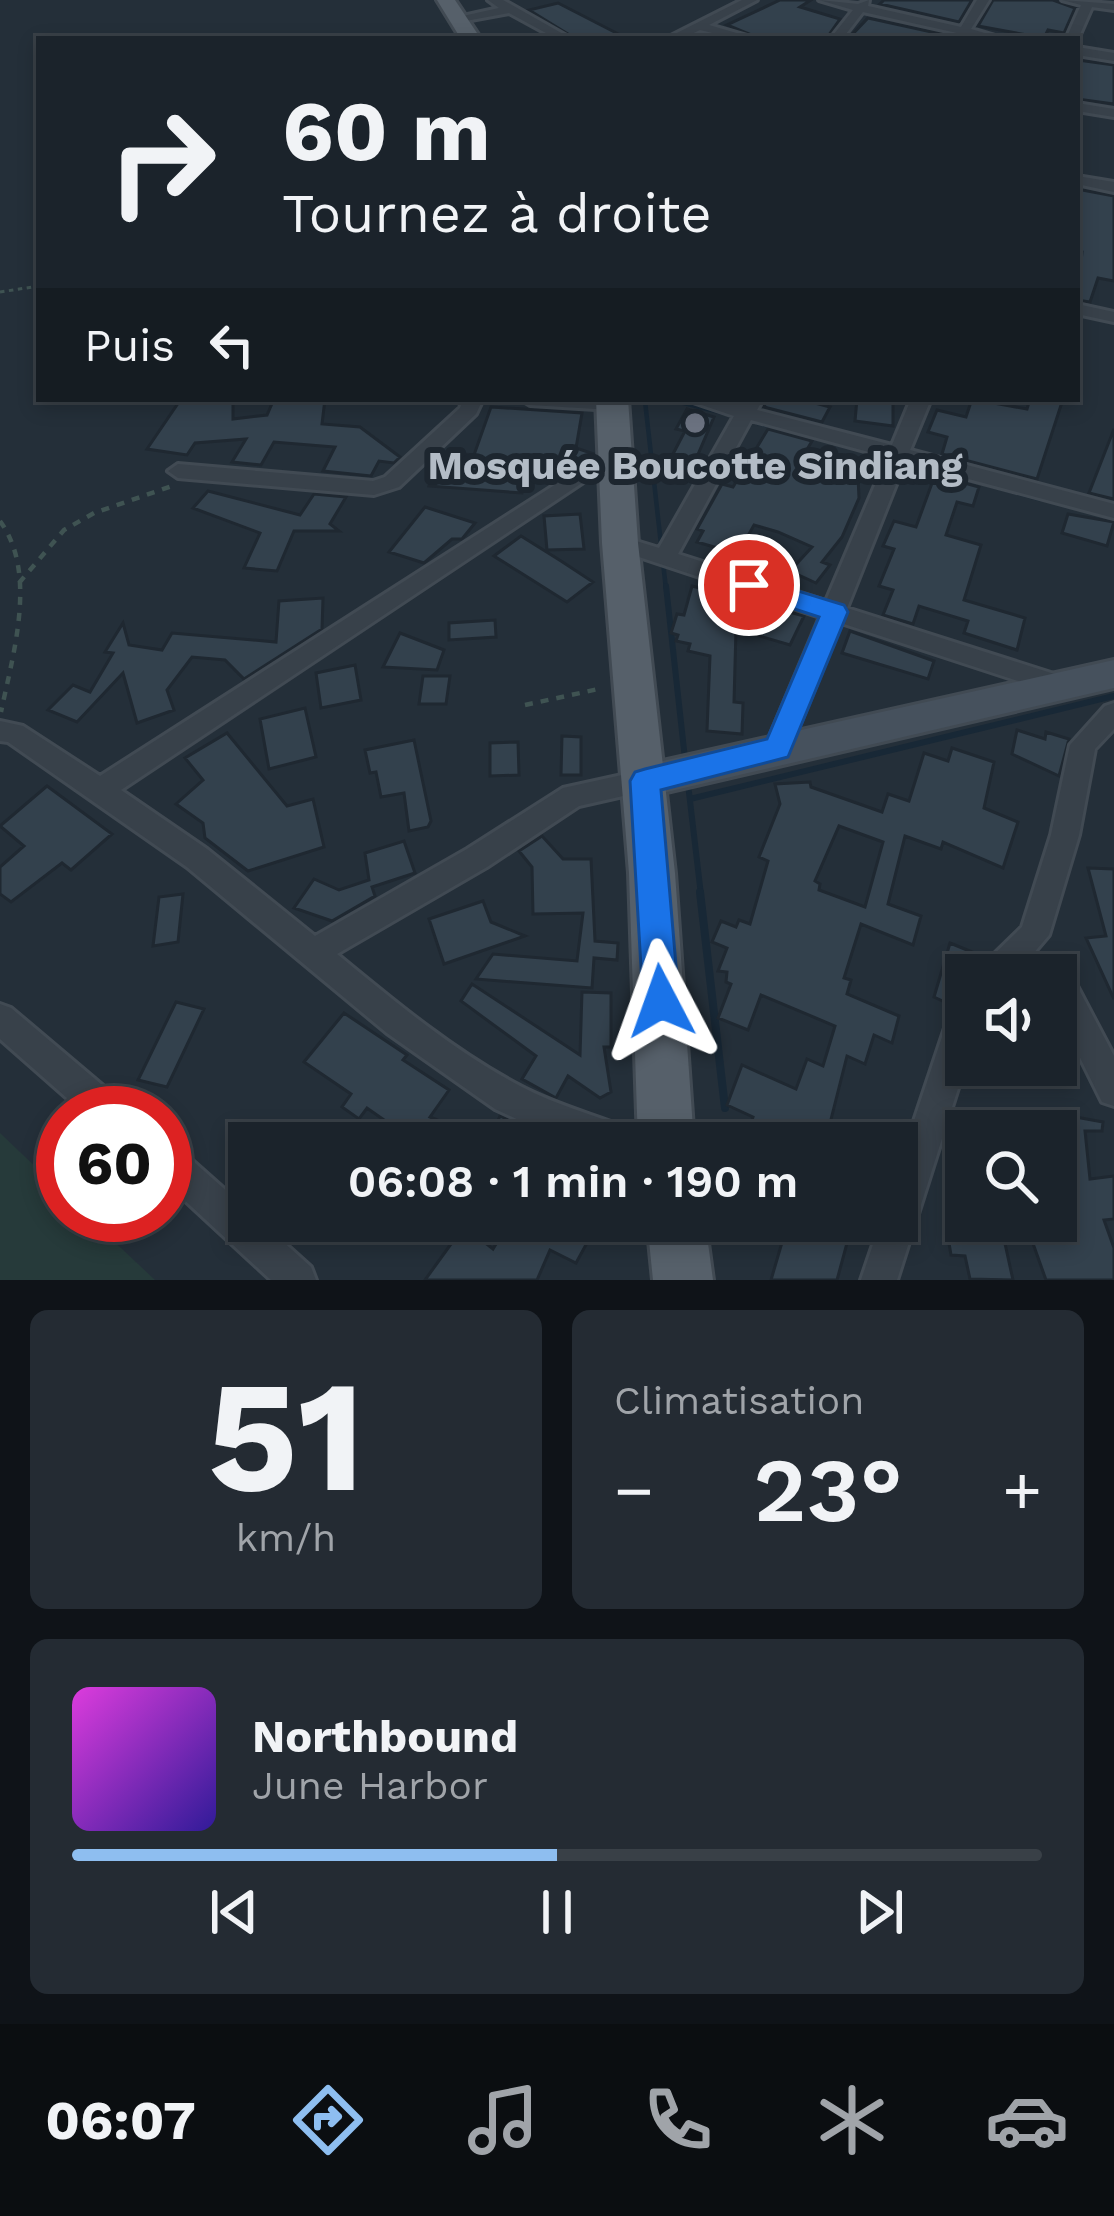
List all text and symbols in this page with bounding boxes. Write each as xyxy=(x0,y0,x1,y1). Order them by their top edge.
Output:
text: 60 m xyxy=(282,82,491,180)
icon: right xyxy=(84,84,240,240)
text: Tournez à droite xyxy=(282,182,712,245)
icon: left xyxy=(199,312,265,378)
text: Puis xyxy=(84,319,175,372)
marker: Mosquée Boucotte Sindiang xyxy=(682,410,708,436)
place label: Mosquée Boucotte Sindiang xyxy=(427,443,963,488)
pin xyxy=(698,534,800,636)
icon: arrive xyxy=(716,552,782,618)
position arrow xyxy=(598,938,724,1064)
map controls xyxy=(945,954,1077,1242)
button: sound xyxy=(945,954,1077,1086)
speed limit sign: 60 xyxy=(36,1086,192,1242)
button: search xyxy=(945,1110,1077,1242)
text: 06:08 · 1 min · 190 m xyxy=(348,1155,798,1208)
text: 51 xyxy=(207,1345,365,1528)
text: Climatisation xyxy=(614,1378,864,1423)
text: 23° xyxy=(753,1437,903,1543)
text: − xyxy=(614,1452,654,1529)
text: + xyxy=(1002,1452,1042,1529)
text: km/h xyxy=(236,1515,336,1560)
text: Northbound xyxy=(252,1710,518,1763)
text: June Harbor xyxy=(252,1763,488,1808)
icon: previous xyxy=(201,1879,267,1945)
icon: pause xyxy=(524,1879,590,1945)
icon: next xyxy=(847,1879,913,1945)
icon: directions xyxy=(286,2078,370,2162)
icon: music xyxy=(461,2078,545,2162)
icon: phone xyxy=(636,2078,720,2162)
icon: climate xyxy=(810,2078,894,2162)
icon: car xyxy=(985,2078,1069,2162)
text: 06:07 xyxy=(45,2089,196,2152)

